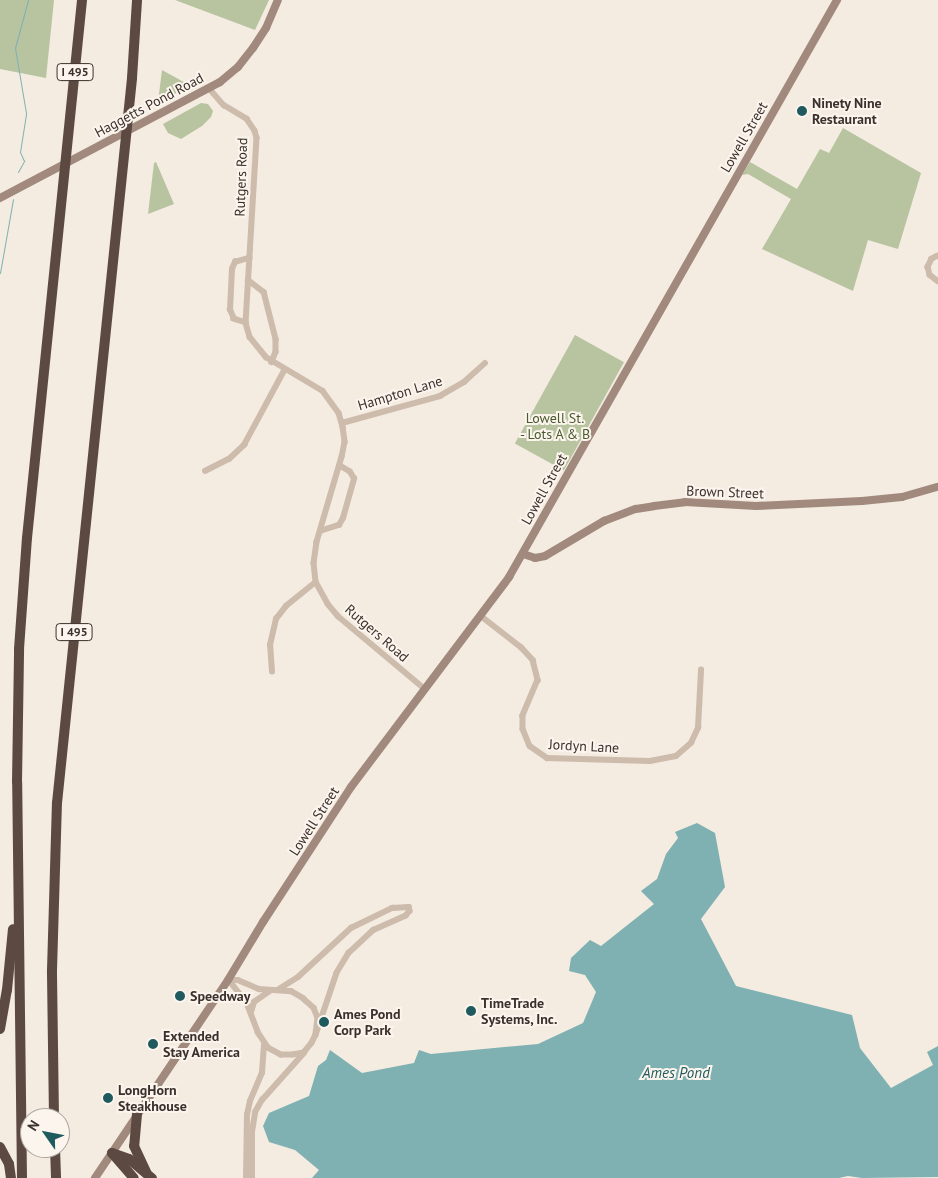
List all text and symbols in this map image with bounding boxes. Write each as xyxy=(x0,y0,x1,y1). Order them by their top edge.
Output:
road number: I 495 xyxy=(56,62,94,82)
street label: Haggetts Pond Road xyxy=(92,69,206,141)
place label: Ninety Nine Restaurant xyxy=(812,95,882,128)
street label: Lowell Street xyxy=(717,99,771,175)
marker: Ninety Nine Restaurant xyxy=(796,105,808,117)
street label: Rutgers Road xyxy=(231,137,251,217)
street label: Hampton Lane xyxy=(356,372,444,414)
park label: Lowell St. - Lots A & B xyxy=(519,410,591,442)
street label: Lowell Street xyxy=(518,451,570,527)
street label: Brown Street xyxy=(686,482,764,502)
street label: Rutgers Road xyxy=(342,601,412,665)
road number: I 495 xyxy=(55,622,93,642)
street label: Jordyn Lane xyxy=(548,736,620,756)
street label: Lowell Street xyxy=(286,783,342,859)
place label: Speedway xyxy=(190,988,250,1004)
marker: Speedway xyxy=(174,990,186,1002)
place label: TimeTrade Systems, Inc. xyxy=(481,995,558,1028)
marker: TimeTrade Systems, Inc. xyxy=(465,1005,477,1017)
place label: Ames Pond Corp Park xyxy=(334,1006,400,1038)
marker: Ames Pond Corp Park xyxy=(318,1016,330,1028)
place label: Extended Stay America xyxy=(163,1028,241,1060)
marker: Extended Stay America xyxy=(147,1038,159,1050)
water label: Ames Pond xyxy=(642,1064,710,1082)
place label: LongHorn Steakhouse xyxy=(118,1082,187,1114)
marker: LongHorn Steakhouse xyxy=(102,1092,114,1104)
north arrow xyxy=(20,1108,70,1158)
text: N xyxy=(23,1117,43,1134)

